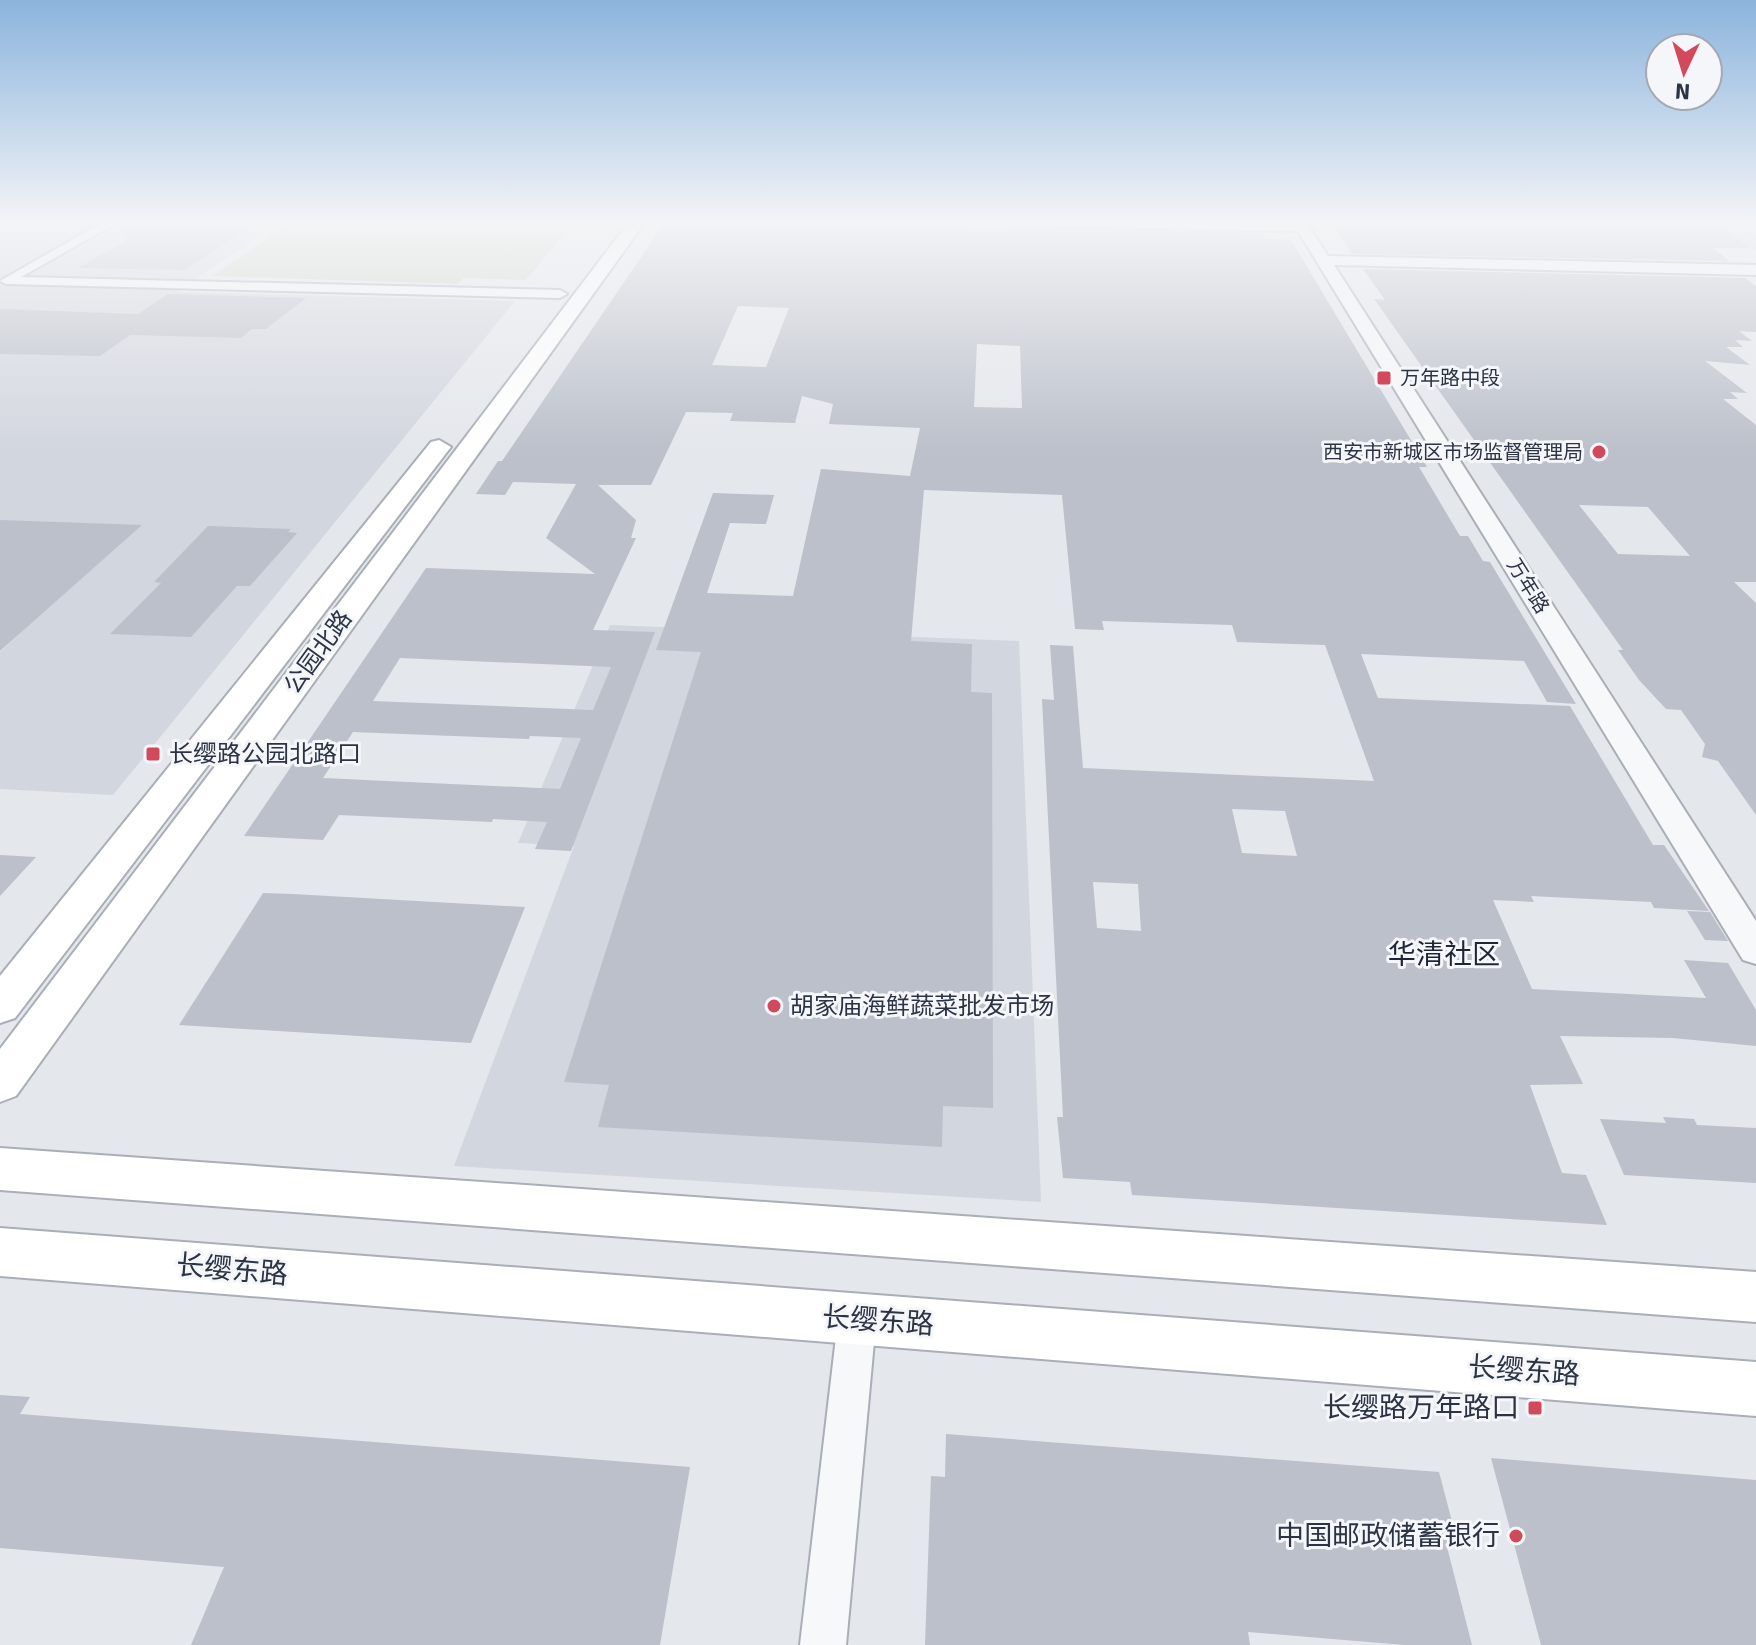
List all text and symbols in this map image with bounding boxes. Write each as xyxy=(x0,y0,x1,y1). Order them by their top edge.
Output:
north arrow xyxy=(1644,32,1724,112)
text: N xyxy=(1674,77,1691,105)
place label: 万年路中段 xyxy=(1400,366,1500,391)
marker: 万年路中段 xyxy=(1375,369,1393,387)
place label: 西安市新城区市场监督管理局 xyxy=(1323,440,1583,465)
marker: 西安市新城区市场监督管理局 xyxy=(1590,443,1608,461)
street label: 万年路 xyxy=(1502,554,1554,618)
street label: 公园北路 xyxy=(278,604,358,700)
place label: 长缨路公园北路口 xyxy=(169,739,361,769)
marker: 长缨路公园北路口 xyxy=(144,745,162,763)
district label: 华清社区 xyxy=(1388,938,1500,972)
place label: 胡家庙海鲜蔬菜批发市场 xyxy=(790,991,1054,1021)
marker: 胡家庙海鲜蔬菜批发市场 xyxy=(765,997,783,1015)
street label: 长缨东路 xyxy=(175,1248,289,1292)
street label: 长缨东路 xyxy=(821,1300,935,1342)
street label: 长缨东路 xyxy=(1467,1350,1581,1392)
place label: 长缨路万年路口 xyxy=(1323,1391,1519,1425)
marker: 长缨路万年路口 xyxy=(1526,1399,1544,1417)
place label: 中国邮政储蓄银行 xyxy=(1276,1519,1500,1553)
marker: 中国邮政储蓄银行 xyxy=(1507,1527,1525,1545)

